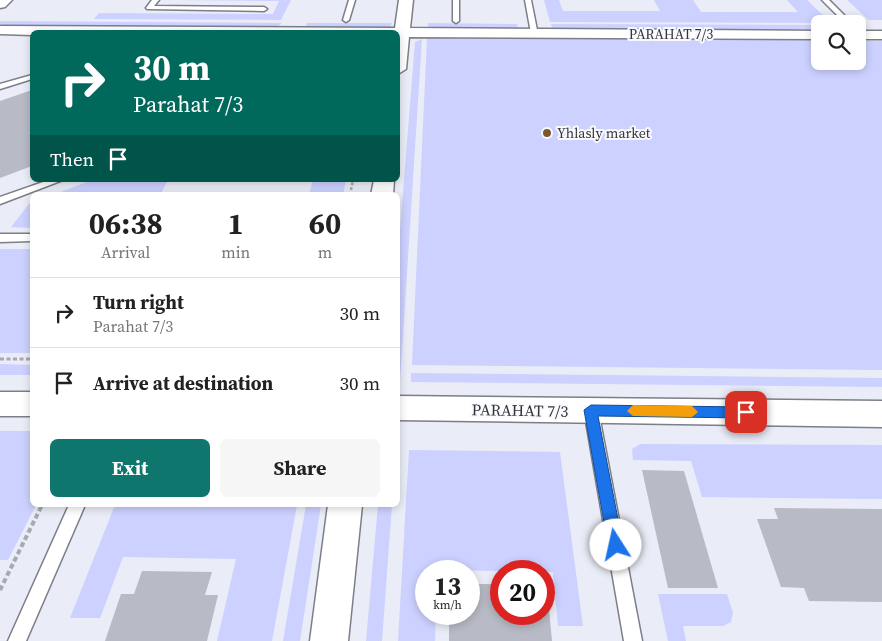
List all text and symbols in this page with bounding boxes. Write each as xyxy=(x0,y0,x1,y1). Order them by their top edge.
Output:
map controls xyxy=(811,15,866,70)
button: search xyxy=(811,15,866,70)
street label: PARAHAT 7/3 xyxy=(629,24,713,44)
text: 30 m xyxy=(133,44,210,92)
icon: right xyxy=(50,50,115,115)
text: Parahat 7/3 xyxy=(133,89,243,119)
place label: Yhlasly market xyxy=(557,123,651,143)
marker: Yhlasly market xyxy=(541,127,553,139)
icon: arrive xyxy=(104,145,132,173)
text: Then xyxy=(50,146,94,172)
text: 06:38 xyxy=(89,203,163,244)
text: 1 xyxy=(228,203,244,244)
text: 60 xyxy=(309,203,341,244)
text: Arrival xyxy=(101,241,150,263)
text: min xyxy=(221,241,250,263)
text: m xyxy=(318,241,332,263)
text: Turn right xyxy=(93,289,184,315)
icon: right xyxy=(50,299,78,327)
text: 30 m xyxy=(339,300,380,326)
text: Parahat 7/3 xyxy=(93,315,173,337)
icon: arrive xyxy=(50,369,78,397)
text: Arrive at destination xyxy=(93,370,273,396)
text: 30 m xyxy=(339,370,380,396)
pin xyxy=(725,391,767,433)
street label: PARAHAT 7/3 xyxy=(472,398,568,422)
icon: arrive xyxy=(732,398,760,426)
button: Exit xyxy=(50,439,210,497)
button: Share xyxy=(220,439,380,497)
position arrow xyxy=(589,518,641,570)
speed limit sign: 20 xyxy=(490,560,555,625)
text: 13 xyxy=(434,569,461,603)
text: km/h xyxy=(433,597,462,613)

